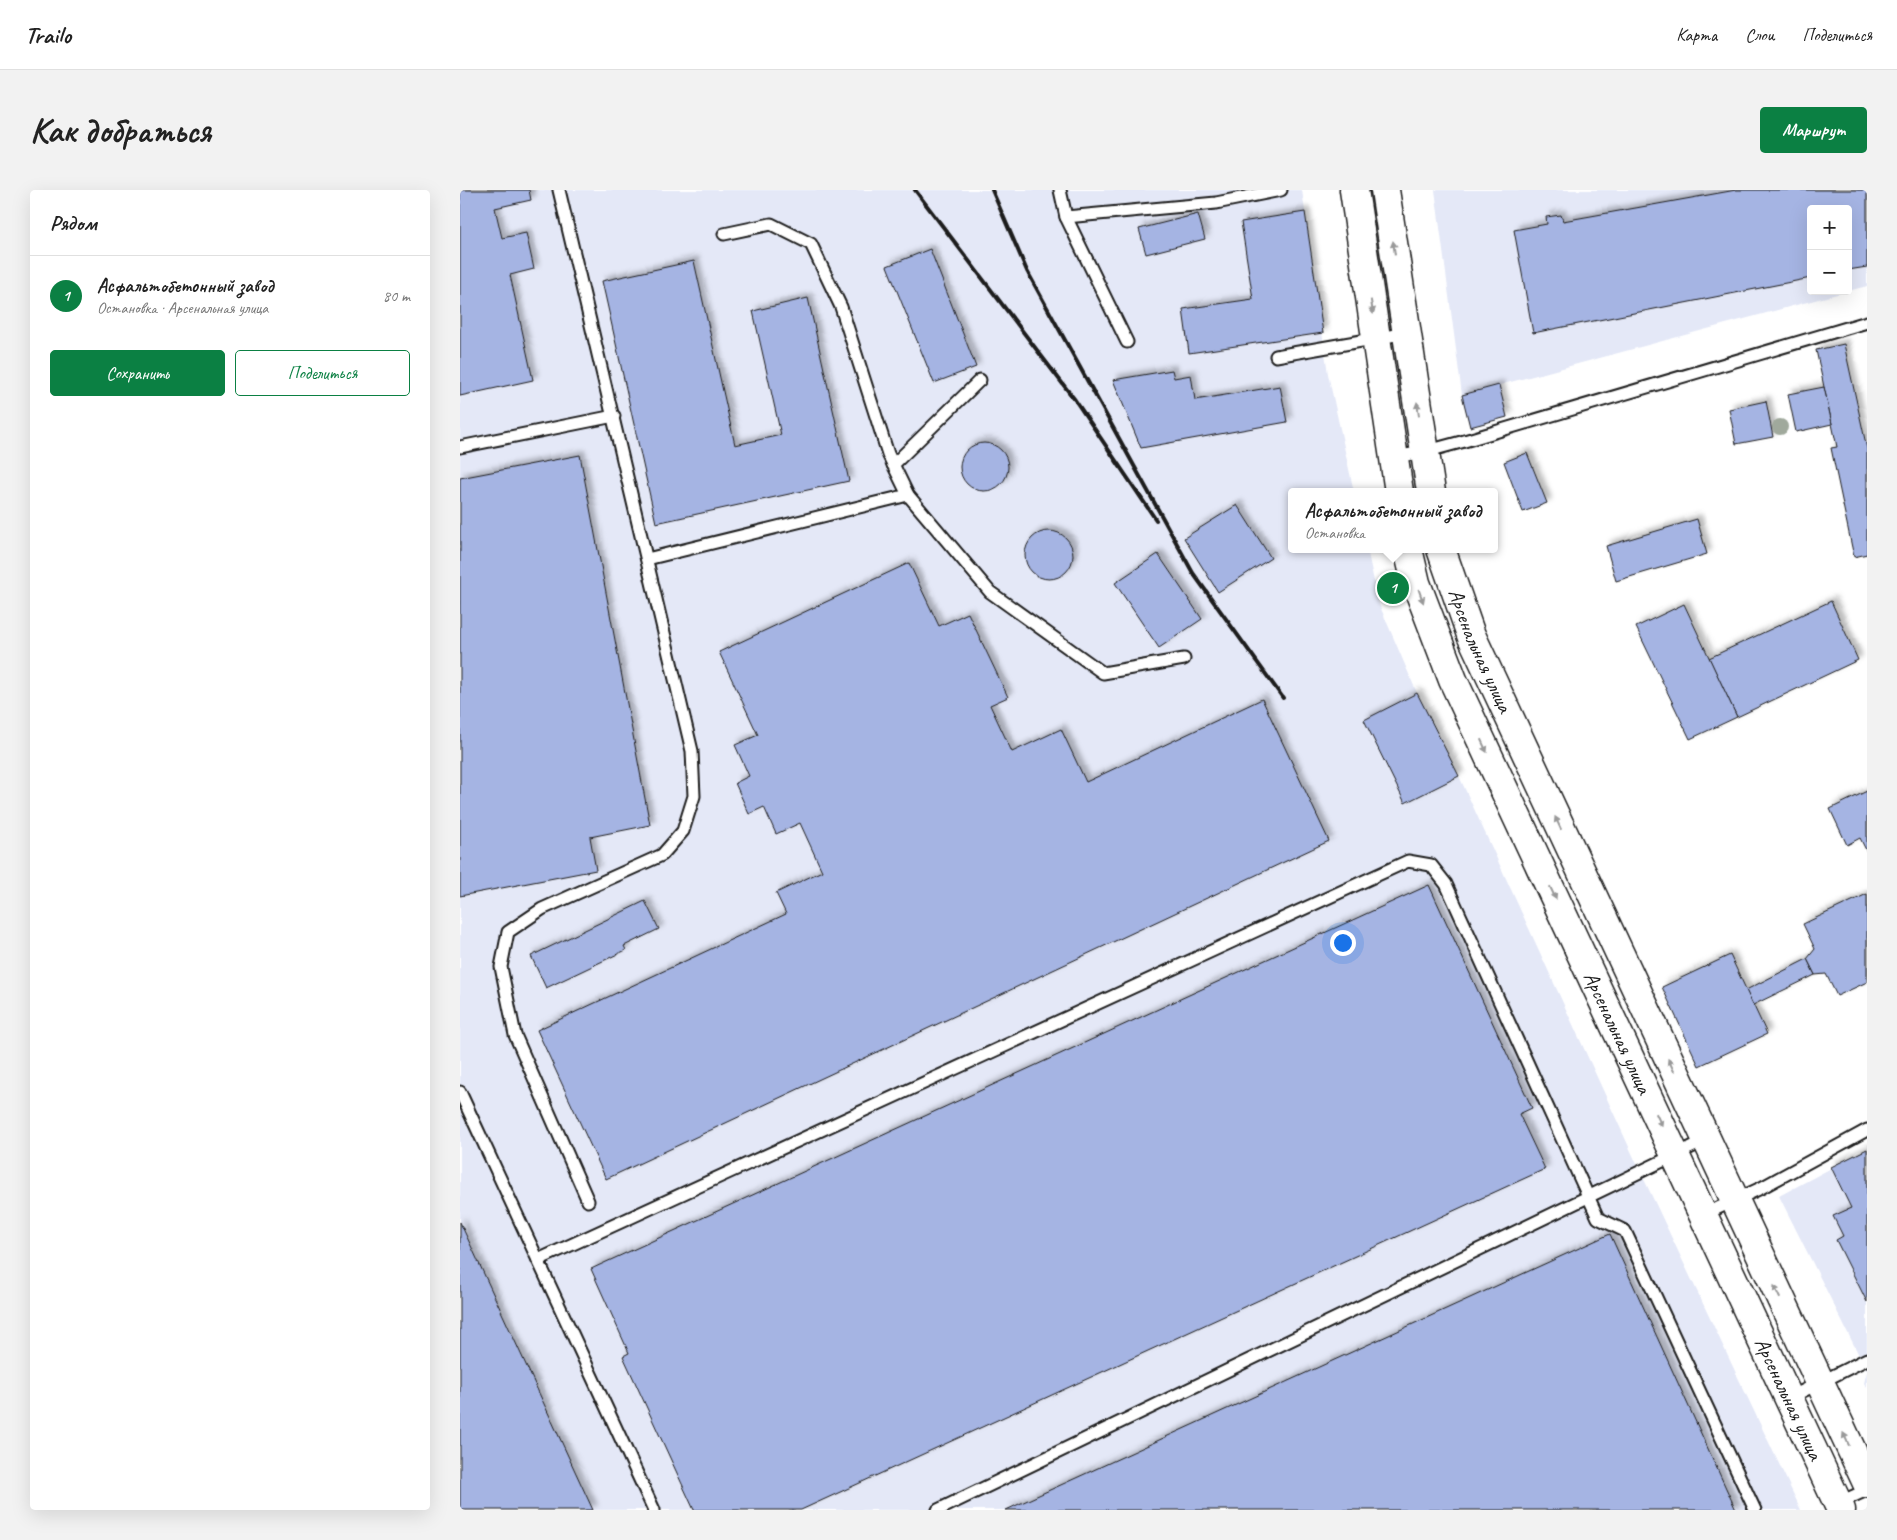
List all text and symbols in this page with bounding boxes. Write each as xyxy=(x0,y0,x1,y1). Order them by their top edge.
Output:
text: Trailo xyxy=(25,20,71,50)
text: Карта xyxy=(1676,24,1717,46)
text: Слои xyxy=(1745,24,1774,46)
text: Поделиться xyxy=(1802,24,1872,46)
button: Маршрут xyxy=(1760,107,1867,153)
text: Как добраться xyxy=(30,108,211,153)
map controls xyxy=(1807,205,1852,295)
button: + xyxy=(1807,205,1852,250)
text: Рядом xyxy=(50,210,97,236)
one-way arrow xyxy=(1390,240,1398,256)
button: − xyxy=(1807,250,1852,295)
text: Асфальтобетонный завод xyxy=(97,274,274,298)
text: 1 xyxy=(62,286,70,306)
text: 80 m xyxy=(383,286,410,306)
text: Остановка · Арсенальная улица xyxy=(97,298,268,318)
one-way arrow xyxy=(1368,300,1376,316)
button: Сохранить xyxy=(50,350,225,396)
button: Поделиться xyxy=(235,350,410,396)
one-way arrow xyxy=(1414,401,1422,417)
popup xyxy=(1288,488,1498,553)
text: Асфальтобетонный завод xyxy=(1305,499,1481,523)
text: Остановка xyxy=(1305,523,1365,543)
pin: 1 xyxy=(1377,569,1409,607)
street label: Арсенальная улица xyxy=(1443,585,1519,718)
one-way arrow xyxy=(1418,589,1425,604)
one-way arrow xyxy=(1480,739,1488,753)
one-way arrow xyxy=(1553,816,1561,830)
one-way arrow xyxy=(1549,886,1557,900)
your location xyxy=(1330,930,1356,956)
street label: Арсенальная улица xyxy=(1578,967,1658,1100)
one-way arrow xyxy=(1667,1058,1675,1072)
one-way arrow xyxy=(1655,1113,1663,1127)
one-way arrow xyxy=(1773,1284,1781,1299)
street label: Арсенальная улица xyxy=(1749,1333,1829,1466)
one-way arrow xyxy=(1842,1431,1850,1446)

